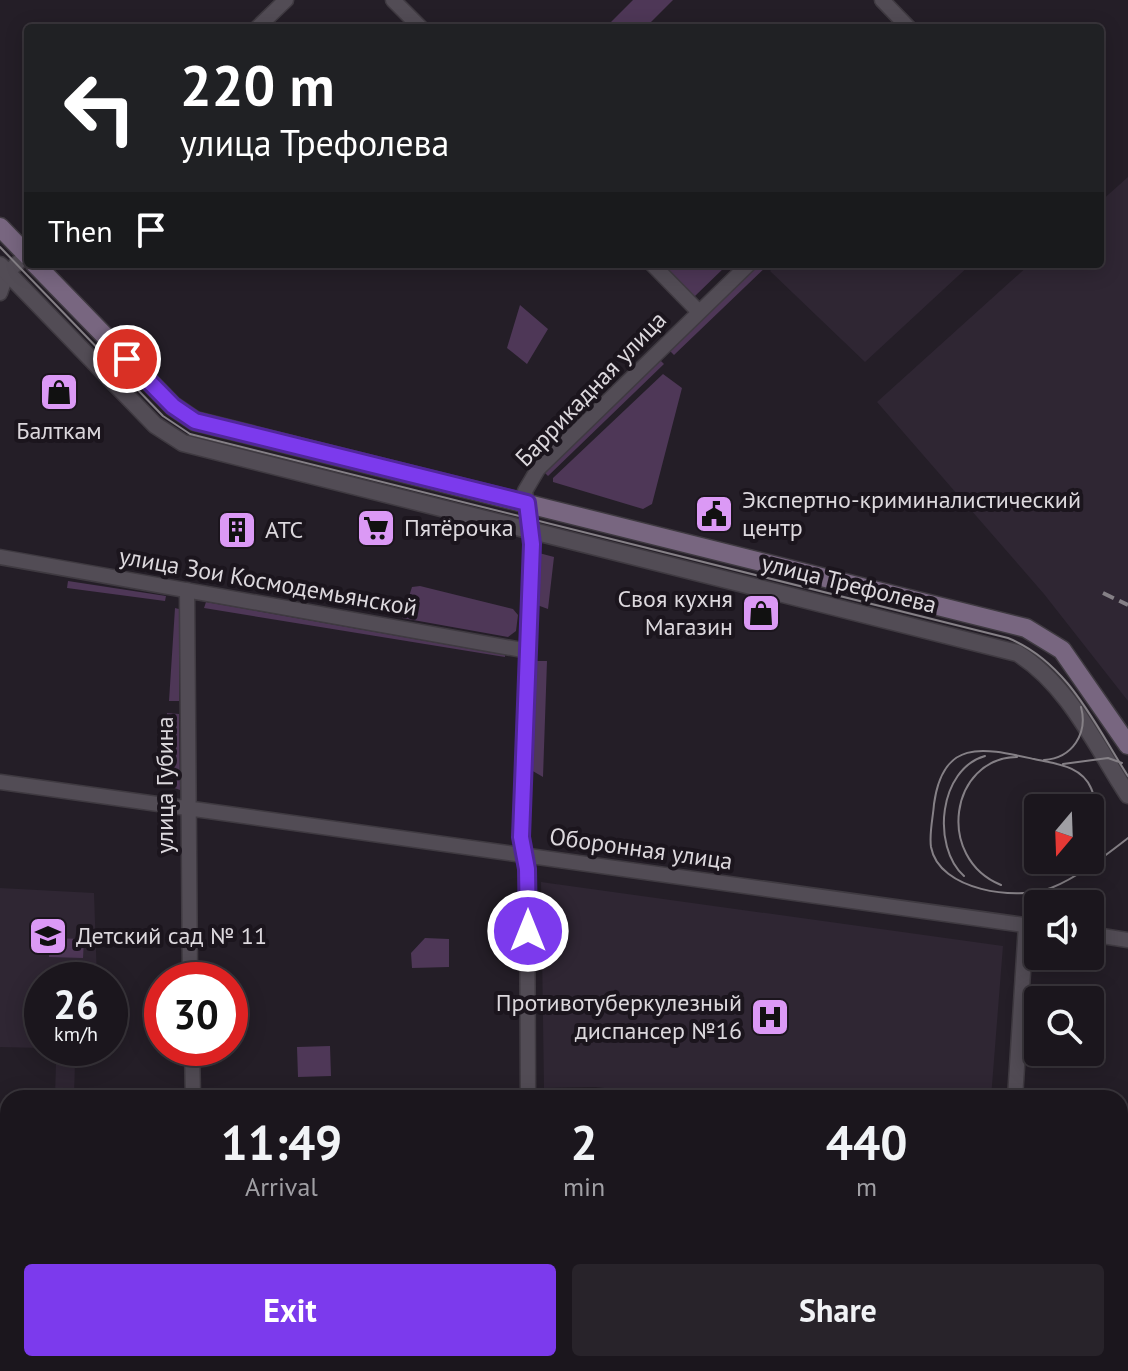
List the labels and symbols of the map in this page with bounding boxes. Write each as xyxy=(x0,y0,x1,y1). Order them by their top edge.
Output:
street label: Баррикадная улица xyxy=(509,304,673,473)
pin xyxy=(93,325,161,393)
shop icon: Балткам xyxy=(38,371,80,413)
place label: Балткам xyxy=(16,415,102,446)
place label: Экспертно-криминалистический центр xyxy=(742,484,1081,543)
public building icon: Экспертно-криминалистический центр xyxy=(693,493,735,535)
supermarket icon: Пятёрочка xyxy=(355,507,397,549)
building icon: АТС xyxy=(216,509,258,551)
place label: Пятёрочка xyxy=(404,512,514,543)
place label: АТС xyxy=(265,514,303,545)
street label: улица Зои Космодемьянской xyxy=(117,540,419,623)
street label: улица Трефолева xyxy=(758,547,940,620)
place label: Своя кухня Магазин xyxy=(617,583,733,642)
shop icon: Своя кухня Магазин xyxy=(740,592,782,634)
street label: улица Губина xyxy=(149,716,180,854)
north arrow xyxy=(1024,794,1104,874)
street label: Оборонная улица xyxy=(547,820,735,877)
position arrow xyxy=(486,889,570,973)
school or university icon: Детский сад № 11 xyxy=(27,915,69,957)
place label: Детский сад № 11 xyxy=(76,920,267,951)
speed limit sign: 30 xyxy=(144,962,248,1066)
place label: Противотуберкулезный диспансер №16 xyxy=(496,987,742,1046)
hospital icon: Противотуберкулезный диспансер №16 xyxy=(749,996,791,1038)

